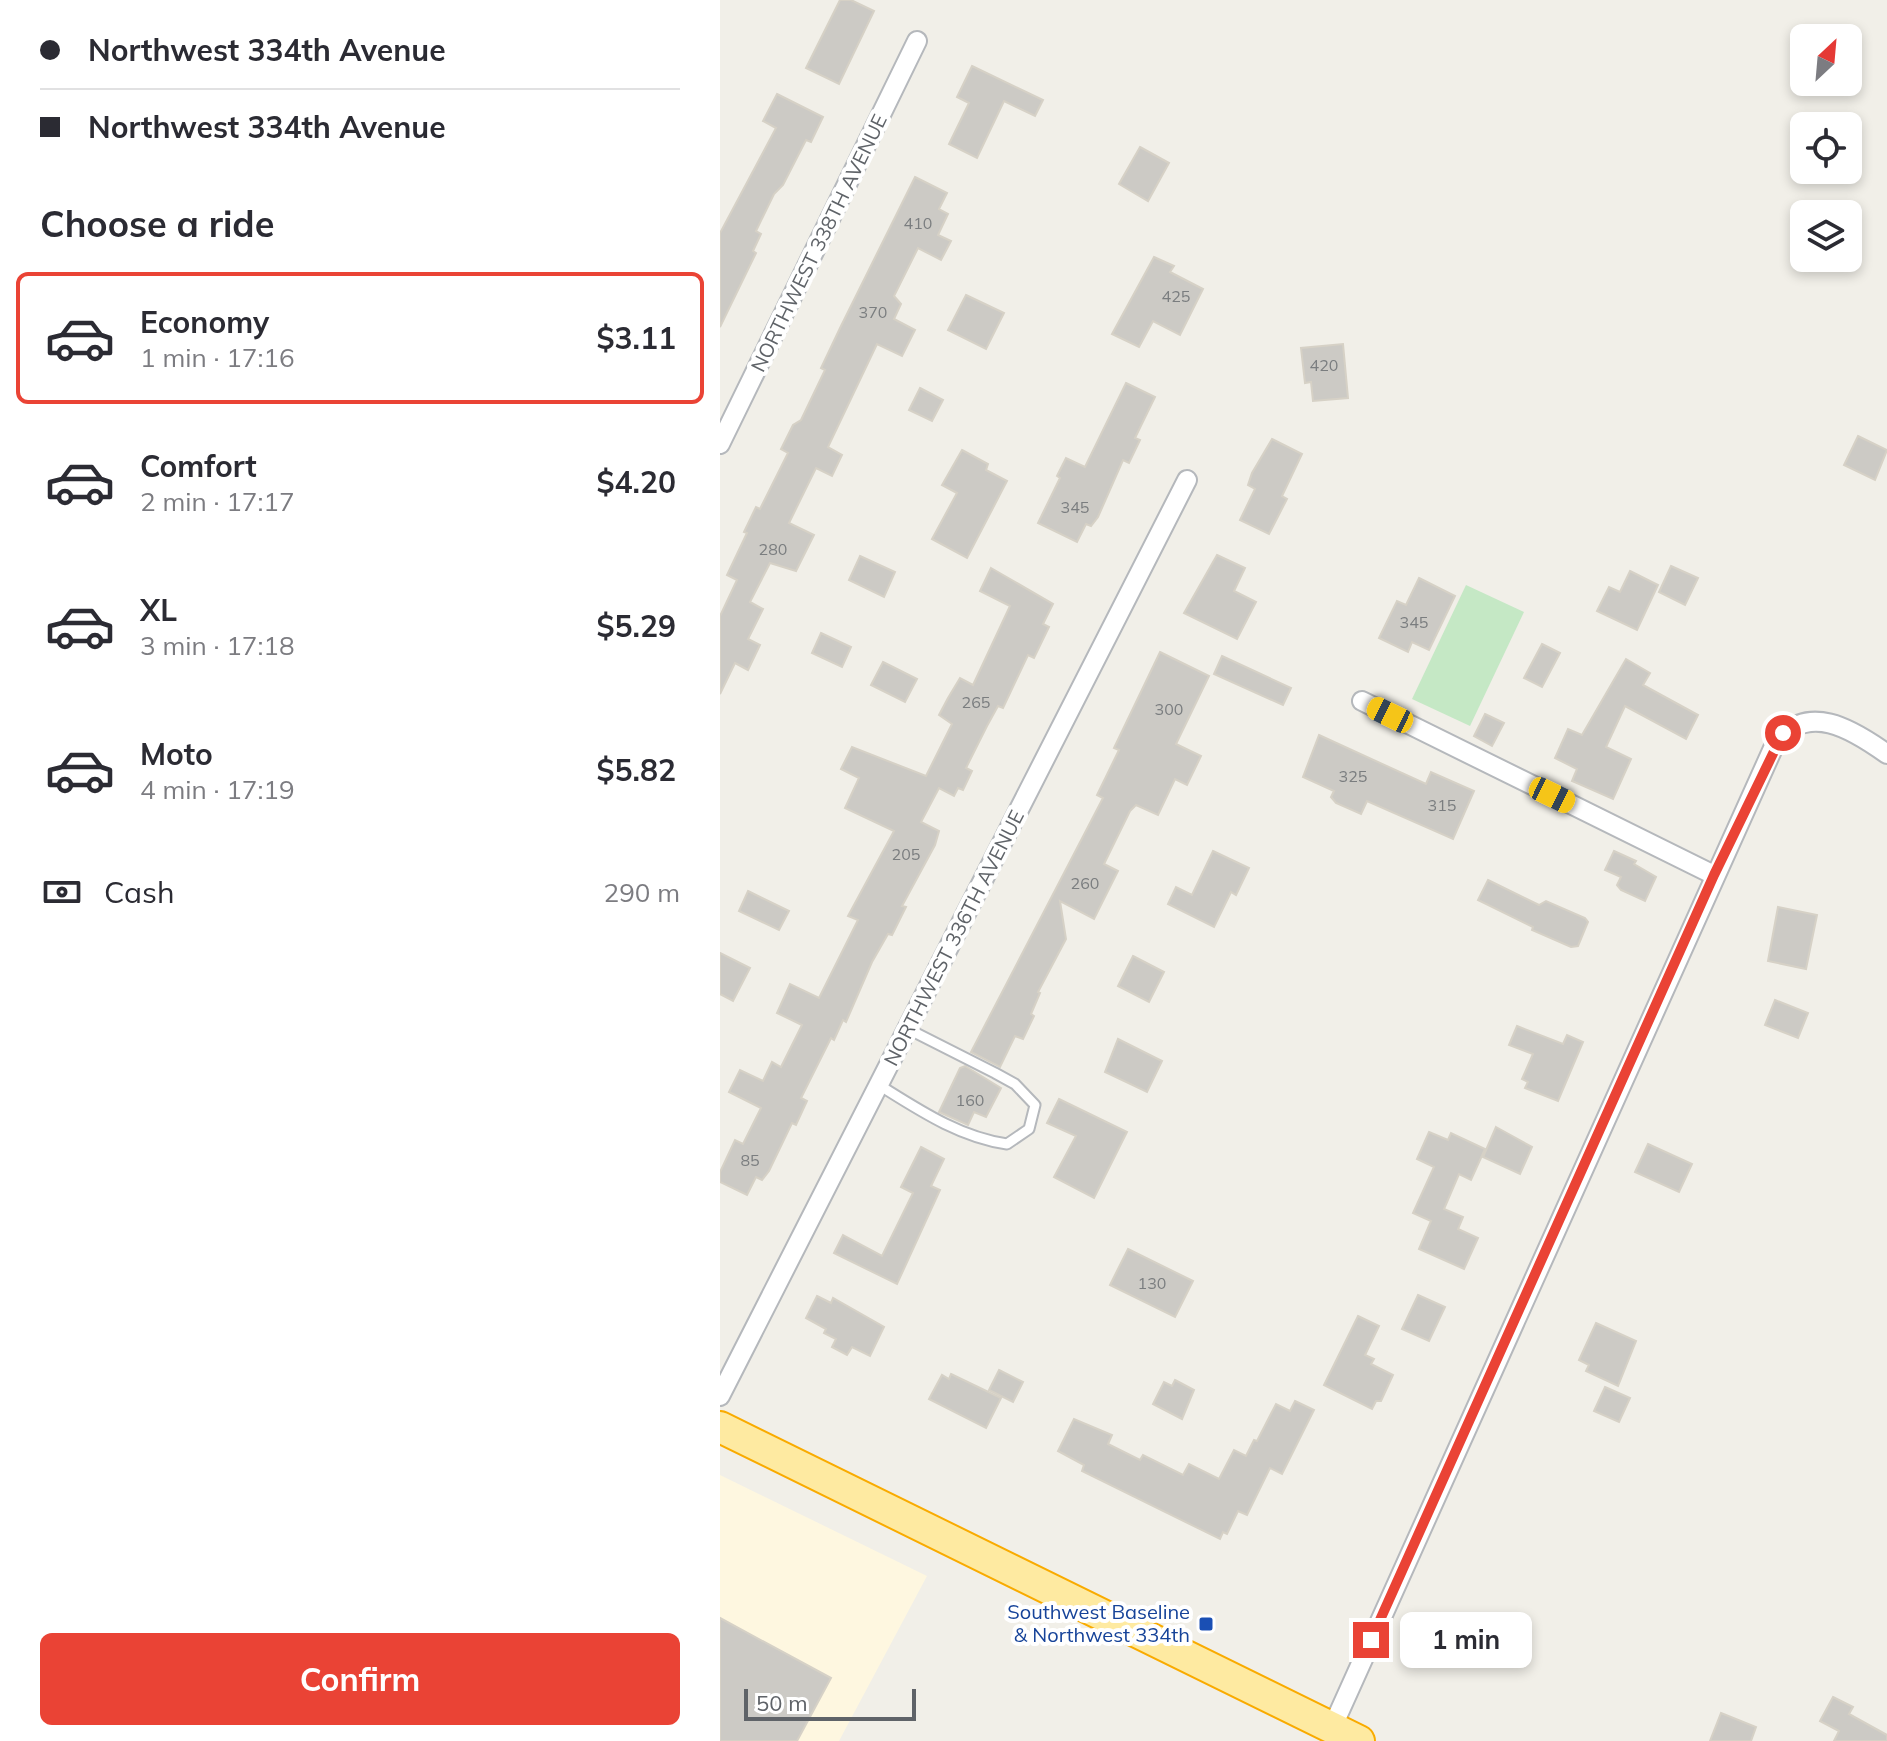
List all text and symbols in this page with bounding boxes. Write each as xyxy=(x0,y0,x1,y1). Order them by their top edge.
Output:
north arrow xyxy=(1790,24,1862,96)
map controls xyxy=(1790,24,1862,272)
text: Northwest 334th Avenue xyxy=(88,31,446,69)
text: Northwest 334th Avenue xyxy=(88,108,446,146)
street label: NORTHWEST 338TH AVENUE xyxy=(745,110,892,376)
button: locate xyxy=(1790,112,1862,184)
button: layers xyxy=(1790,200,1862,272)
text: Choose a ride xyxy=(40,201,274,246)
house number: 410 xyxy=(904,213,932,233)
house number: 425 xyxy=(1162,286,1190,306)
icon: car xyxy=(44,302,116,374)
house number: 370 xyxy=(859,302,887,322)
text: Economy xyxy=(140,303,269,341)
text: $3.11 xyxy=(597,319,676,357)
text: 1 min · 17:16 xyxy=(140,341,295,374)
house number: 420 xyxy=(1310,355,1338,375)
icon: car xyxy=(44,446,116,518)
text: Comfort xyxy=(140,447,257,485)
text: $4.20 xyxy=(597,463,676,501)
text: 2 min · 17:17 xyxy=(140,485,295,518)
house number: 345 xyxy=(1061,497,1089,517)
house number: 280 xyxy=(759,539,787,559)
icon: car xyxy=(44,590,116,662)
text: XL xyxy=(140,591,177,629)
text: $5.29 xyxy=(597,607,676,645)
house number: 345 xyxy=(1400,612,1428,632)
text: 3 min · 17:18 xyxy=(140,629,295,662)
house number: 265 xyxy=(962,692,990,712)
car xyxy=(1363,694,1417,736)
house number: 300 xyxy=(1155,699,1183,719)
route start xyxy=(1765,715,1801,751)
icon: car xyxy=(44,734,116,806)
text: Moto xyxy=(140,735,213,773)
text: $5.82 xyxy=(597,751,676,789)
house number: 325 xyxy=(1339,766,1367,786)
text: 4 min · 17:19 xyxy=(140,773,295,806)
car xyxy=(1525,774,1579,816)
house number: 315 xyxy=(1428,795,1456,815)
street label: NORTHWEST 336TH AVENUE xyxy=(878,806,1029,1070)
house number: 205 xyxy=(892,844,920,864)
icon: cash xyxy=(40,870,84,914)
text: Cash xyxy=(104,873,175,911)
house number: 260 xyxy=(1071,873,1099,893)
text: 290 m xyxy=(604,876,680,909)
house number: 160 xyxy=(956,1090,984,1110)
house number: 85 xyxy=(740,1150,760,1170)
house number: 130 xyxy=(1138,1273,1166,1293)
place label: Southwest Baseline & Northwest 334th xyxy=(1007,1599,1190,1647)
callout: 1 min xyxy=(1399,1612,1531,1668)
marker: Southwest Baseline & Northwest 334th xyxy=(1197,1615,1215,1633)
route end xyxy=(1353,1622,1389,1658)
text: 1 min xyxy=(1432,1623,1500,1656)
button: Confirm xyxy=(40,1633,680,1725)
scale bar xyxy=(744,1685,916,1721)
text: 50 m xyxy=(756,1689,807,1717)

